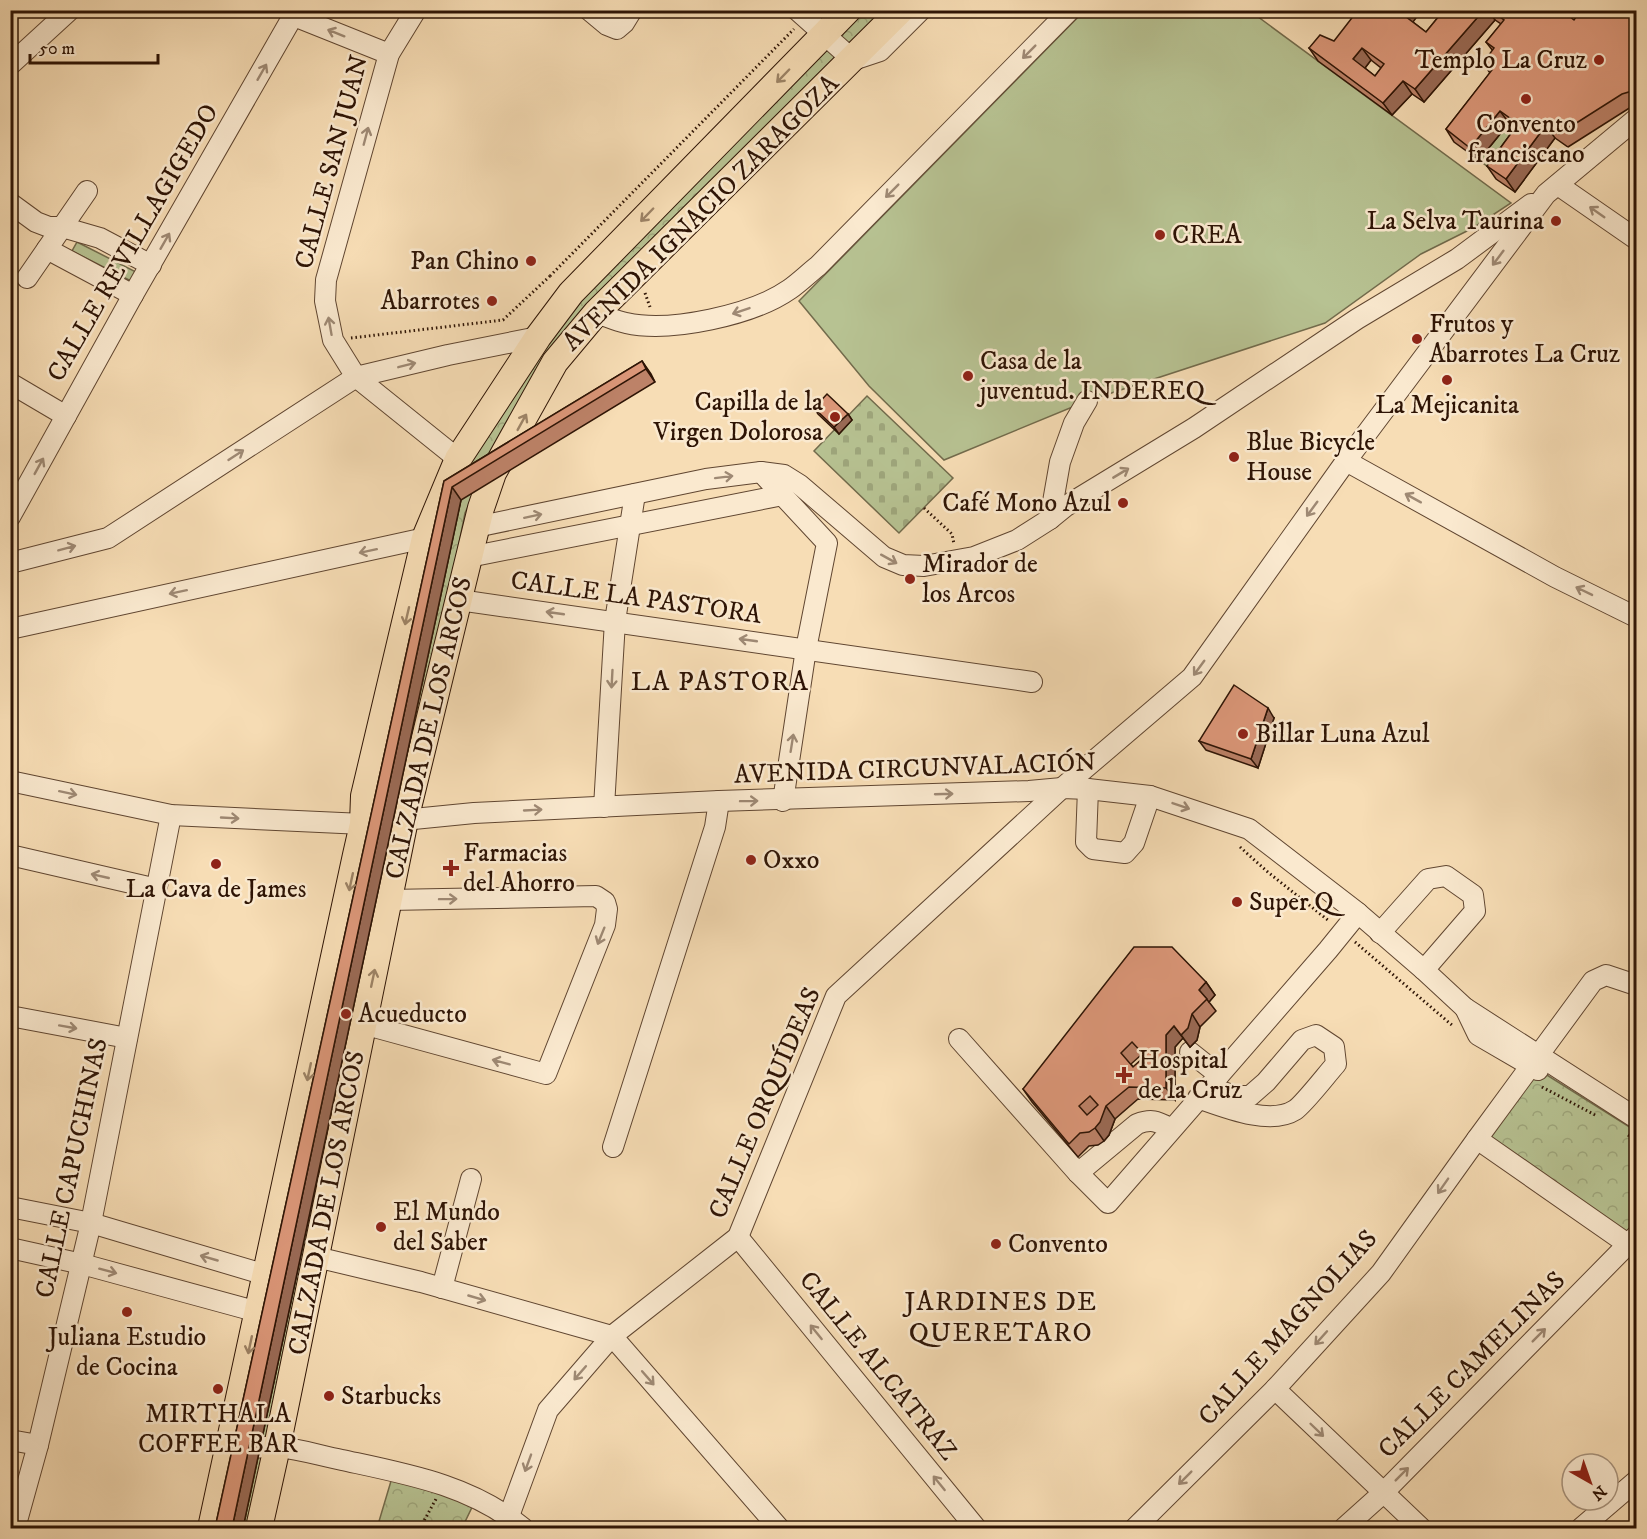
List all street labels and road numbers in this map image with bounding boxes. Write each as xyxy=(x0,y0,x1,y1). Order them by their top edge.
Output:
street label: CALLE SAN JUAN xyxy=(288,51,376,273)
street label: AVENIDA IGNACIO ZARAGOZA xyxy=(556,67,847,358)
street label: CALLE REVILLAGIGEDO xyxy=(40,98,226,388)
street label: CALLE LA PASTORA xyxy=(508,564,764,632)
street label: CALZADA DE LOS ARCOS xyxy=(378,574,480,882)
street label: AVENIDA CIRCUNVALACIÓN xyxy=(733,745,1097,792)
street label: CALLE ORQUÍDEAS xyxy=(700,982,829,1224)
street label: CALLE CAPUCHINAS xyxy=(28,1035,116,1301)
street label: CALZADA DE LOS ARCOS xyxy=(281,1048,373,1358)
street label: CALLE MAGNOLIAS xyxy=(1191,1223,1385,1433)
street label: CALLE CAMELINAS xyxy=(1371,1264,1573,1466)
street label: CALLE ALCATRAZ xyxy=(792,1265,964,1467)

